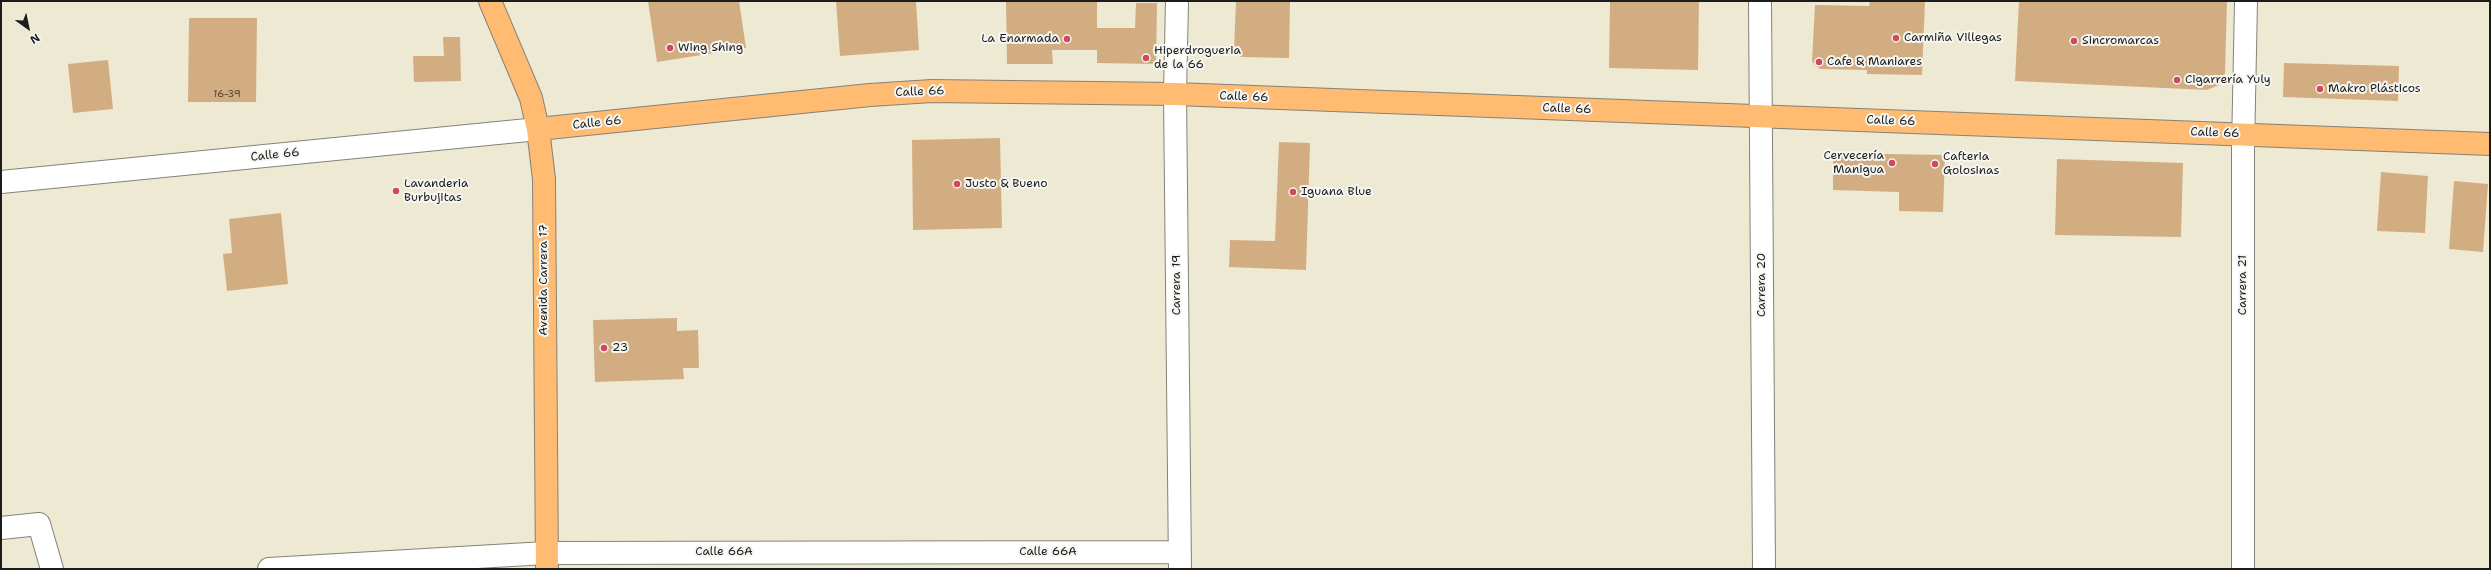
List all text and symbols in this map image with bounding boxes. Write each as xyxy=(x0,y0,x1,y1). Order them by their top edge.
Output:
north arrow xyxy=(8,8,48,48)
text: N xyxy=(27,30,43,47)
place label: Carmiña Villegas xyxy=(1904,31,2002,45)
place label: La Enarmada xyxy=(981,32,1059,46)
marker: Carmiña Villegas xyxy=(1891,33,1901,43)
marker: La Enarmada xyxy=(1062,34,1072,44)
place label: Sincromarcas xyxy=(2082,34,2159,48)
marker: Sincromarcas xyxy=(2069,36,2079,46)
place label: Wing Shing xyxy=(678,41,743,55)
marker: Wing Shing xyxy=(665,43,675,53)
place label: Hiperdrogueria de la 66 xyxy=(1154,44,1241,72)
marker: Hiperdrogueria de la 66 xyxy=(1141,53,1151,63)
place label: Cafe & Maniares xyxy=(1827,55,1922,69)
marker: Cafe & Maniares xyxy=(1814,57,1824,67)
place label: Cigarrería Yuly xyxy=(2185,73,2271,87)
marker: Cigarrería Yuly xyxy=(2172,75,2182,85)
place label: Makro Plásticos xyxy=(2328,82,2421,96)
street label: Calle 66 xyxy=(895,84,945,100)
marker: Makro Plásticos xyxy=(2315,84,2325,94)
house number: 16-39 xyxy=(213,88,241,100)
street label: Calle 66 xyxy=(1219,89,1269,105)
street label: Calle 66 xyxy=(1542,101,1592,117)
street label: Calle 66 xyxy=(572,113,622,133)
street label: Calle 66 xyxy=(1866,113,1916,129)
street label: Calle 66 xyxy=(2190,125,2240,141)
street label: Calle 66 xyxy=(250,145,300,165)
place label: Cervecería Manigua xyxy=(1823,149,1884,177)
place label: Cafteria Golosinas xyxy=(1943,150,1999,178)
marker: Cervecería Manigua xyxy=(1887,158,1897,168)
marker: Cafteria Golosinas xyxy=(1930,159,1940,169)
place label: Lavanderia Burbujitas xyxy=(404,177,468,205)
place label: Justo & Bueno xyxy=(965,177,1047,191)
marker: Justo & Bueno xyxy=(952,179,962,189)
place label: Iguana Blue xyxy=(1301,185,1372,199)
marker: Lavanderia Burbujitas xyxy=(391,186,401,196)
marker: Iguana Blue xyxy=(1288,187,1298,197)
street label: Avenida Carrera 17 xyxy=(537,224,551,336)
street label: Carrera 20 xyxy=(1755,253,1769,317)
street label: Carrera 19 xyxy=(1170,255,1184,315)
street label: Carrera 21 xyxy=(2236,255,2250,315)
place label: 23 xyxy=(612,341,628,355)
marker: 23 xyxy=(599,343,609,353)
street label: Calle 66A xyxy=(695,545,753,559)
street label: Calle 66A xyxy=(1019,545,1077,559)

